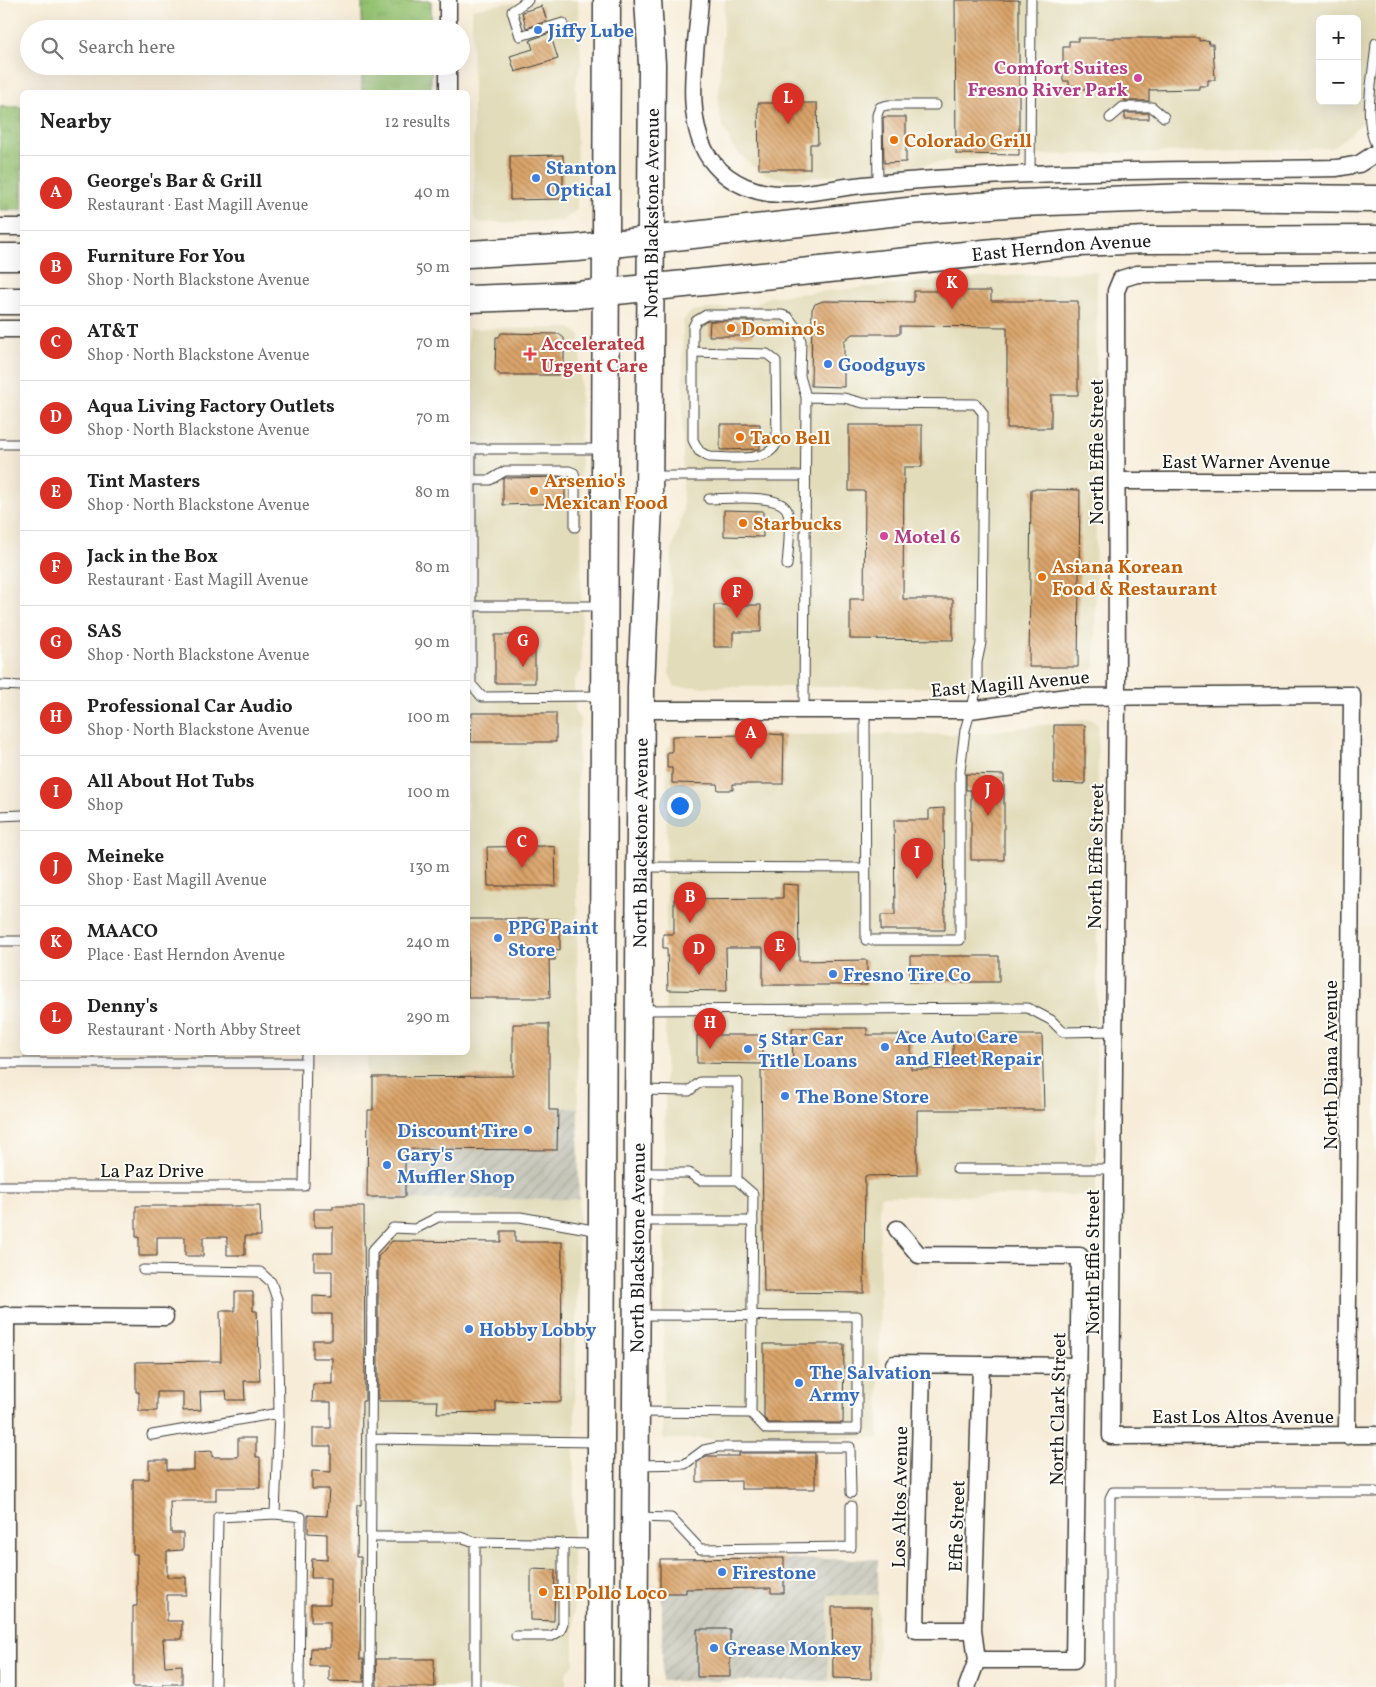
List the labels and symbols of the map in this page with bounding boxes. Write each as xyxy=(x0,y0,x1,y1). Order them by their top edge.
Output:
place label: Jiffy Lube xyxy=(547,19,634,45)
marker: Jiffy Lube xyxy=(532,24,544,36)
place label: Comfort Suites Fresno River Park xyxy=(967,56,1128,104)
marker: Comfort Suites Fresno River Park xyxy=(1132,72,1144,84)
pin: L xyxy=(772,83,804,124)
street label: North Blackstone Avenue xyxy=(639,108,667,319)
place label: Colorado Grill xyxy=(904,129,1032,155)
marker: Colorado Grill xyxy=(888,134,900,146)
place label: Stanton Optical xyxy=(546,156,617,204)
marker: Stanton Optical xyxy=(530,172,542,184)
street label: East Herndon Avenue xyxy=(971,229,1151,269)
pin: K xyxy=(936,268,968,309)
place label: Domino's xyxy=(741,317,825,343)
marker: Domino's xyxy=(725,322,737,334)
place label: Accelerated Urgent Care xyxy=(541,332,648,380)
marker: Accelerated Urgent Care xyxy=(523,347,537,361)
place label: Goodguys xyxy=(838,353,926,379)
marker: Goodguys xyxy=(822,358,834,370)
street label: North Effie Street xyxy=(1085,379,1111,525)
place label: Taco Bell xyxy=(750,426,830,452)
marker: Taco Bell xyxy=(734,431,746,443)
street label: East Warner Avenue xyxy=(1162,450,1330,476)
place label: Arsenio's Mexican Food xyxy=(544,469,668,517)
marker: Arsenio's Mexican Food xyxy=(528,485,540,497)
place label: Starbucks xyxy=(753,512,842,538)
marker: Starbucks xyxy=(737,517,749,529)
place label: Motel 6 xyxy=(894,525,960,551)
marker: Motel 6 xyxy=(878,530,890,542)
place label: Asiana Korean Food & Restaurant xyxy=(1052,555,1217,603)
marker: Asiana Korean Food & Restaurant xyxy=(1036,571,1048,583)
pin: F xyxy=(721,577,753,618)
pin: G xyxy=(507,626,539,667)
street label: East Magill Avenue xyxy=(930,665,1091,705)
pin: A xyxy=(735,718,767,759)
street label: North Blackstone Avenue xyxy=(628,738,656,948)
pin: J xyxy=(972,775,1004,816)
street label: North Effie Street xyxy=(1083,782,1111,929)
your location xyxy=(667,793,693,819)
pin: C xyxy=(506,827,538,868)
pin: I xyxy=(901,838,933,879)
pin: B xyxy=(674,882,706,923)
place label: PPG Paint Store xyxy=(508,916,598,964)
pin: E xyxy=(764,931,796,972)
marker: PPG Paint Store xyxy=(492,932,504,944)
pin: D xyxy=(683,934,715,975)
place label: Fresno Tire Co xyxy=(843,963,971,989)
marker: Fresno Tire Co xyxy=(827,968,839,980)
street label: North Diana Avenue xyxy=(1319,980,1345,1150)
pin: H xyxy=(694,1008,726,1049)
place label: Ace Auto Care and Fleet Repair xyxy=(895,1025,1042,1073)
place label: 5 Star Car Title Loans xyxy=(758,1027,858,1075)
marker: Ace Auto Care and Fleet Repair xyxy=(879,1041,891,1053)
marker: 5 Star Car Title Loans xyxy=(742,1043,754,1055)
place label: The Bone Store xyxy=(795,1085,929,1111)
marker: The Bone Store xyxy=(779,1090,791,1102)
place label: Discount Tire xyxy=(397,1119,518,1145)
marker: Discount Tire xyxy=(522,1124,534,1136)
place label: Gary's Muffler Shop xyxy=(397,1143,515,1191)
street label: North Blackstone Avenue xyxy=(625,1143,653,1353)
street label: La Paz Drive xyxy=(100,1159,204,1185)
marker: Gary's Muffler Shop xyxy=(381,1159,393,1171)
street label: North Effie Street xyxy=(1081,1189,1107,1335)
place label: Hobby Lobby xyxy=(479,1318,597,1344)
marker: Hobby Lobby xyxy=(463,1323,475,1335)
street label: North Clark Street xyxy=(1045,1332,1073,1486)
place label: The Salvation Army xyxy=(809,1361,931,1409)
marker: The Salvation Army xyxy=(793,1377,805,1389)
street label: East Los Altos Avenue xyxy=(1152,1405,1334,1431)
street label: Los Altos Avenue xyxy=(887,1426,915,1568)
street label: Effie Street xyxy=(943,1479,973,1573)
place label: Firestone xyxy=(732,1561,817,1587)
marker: Firestone xyxy=(716,1566,728,1578)
place label: El Pollo Loco xyxy=(553,1581,667,1607)
marker: El Pollo Loco xyxy=(537,1586,549,1598)
place label: Grease Monkey xyxy=(724,1637,862,1663)
marker: Grease Monkey xyxy=(708,1642,720,1654)

